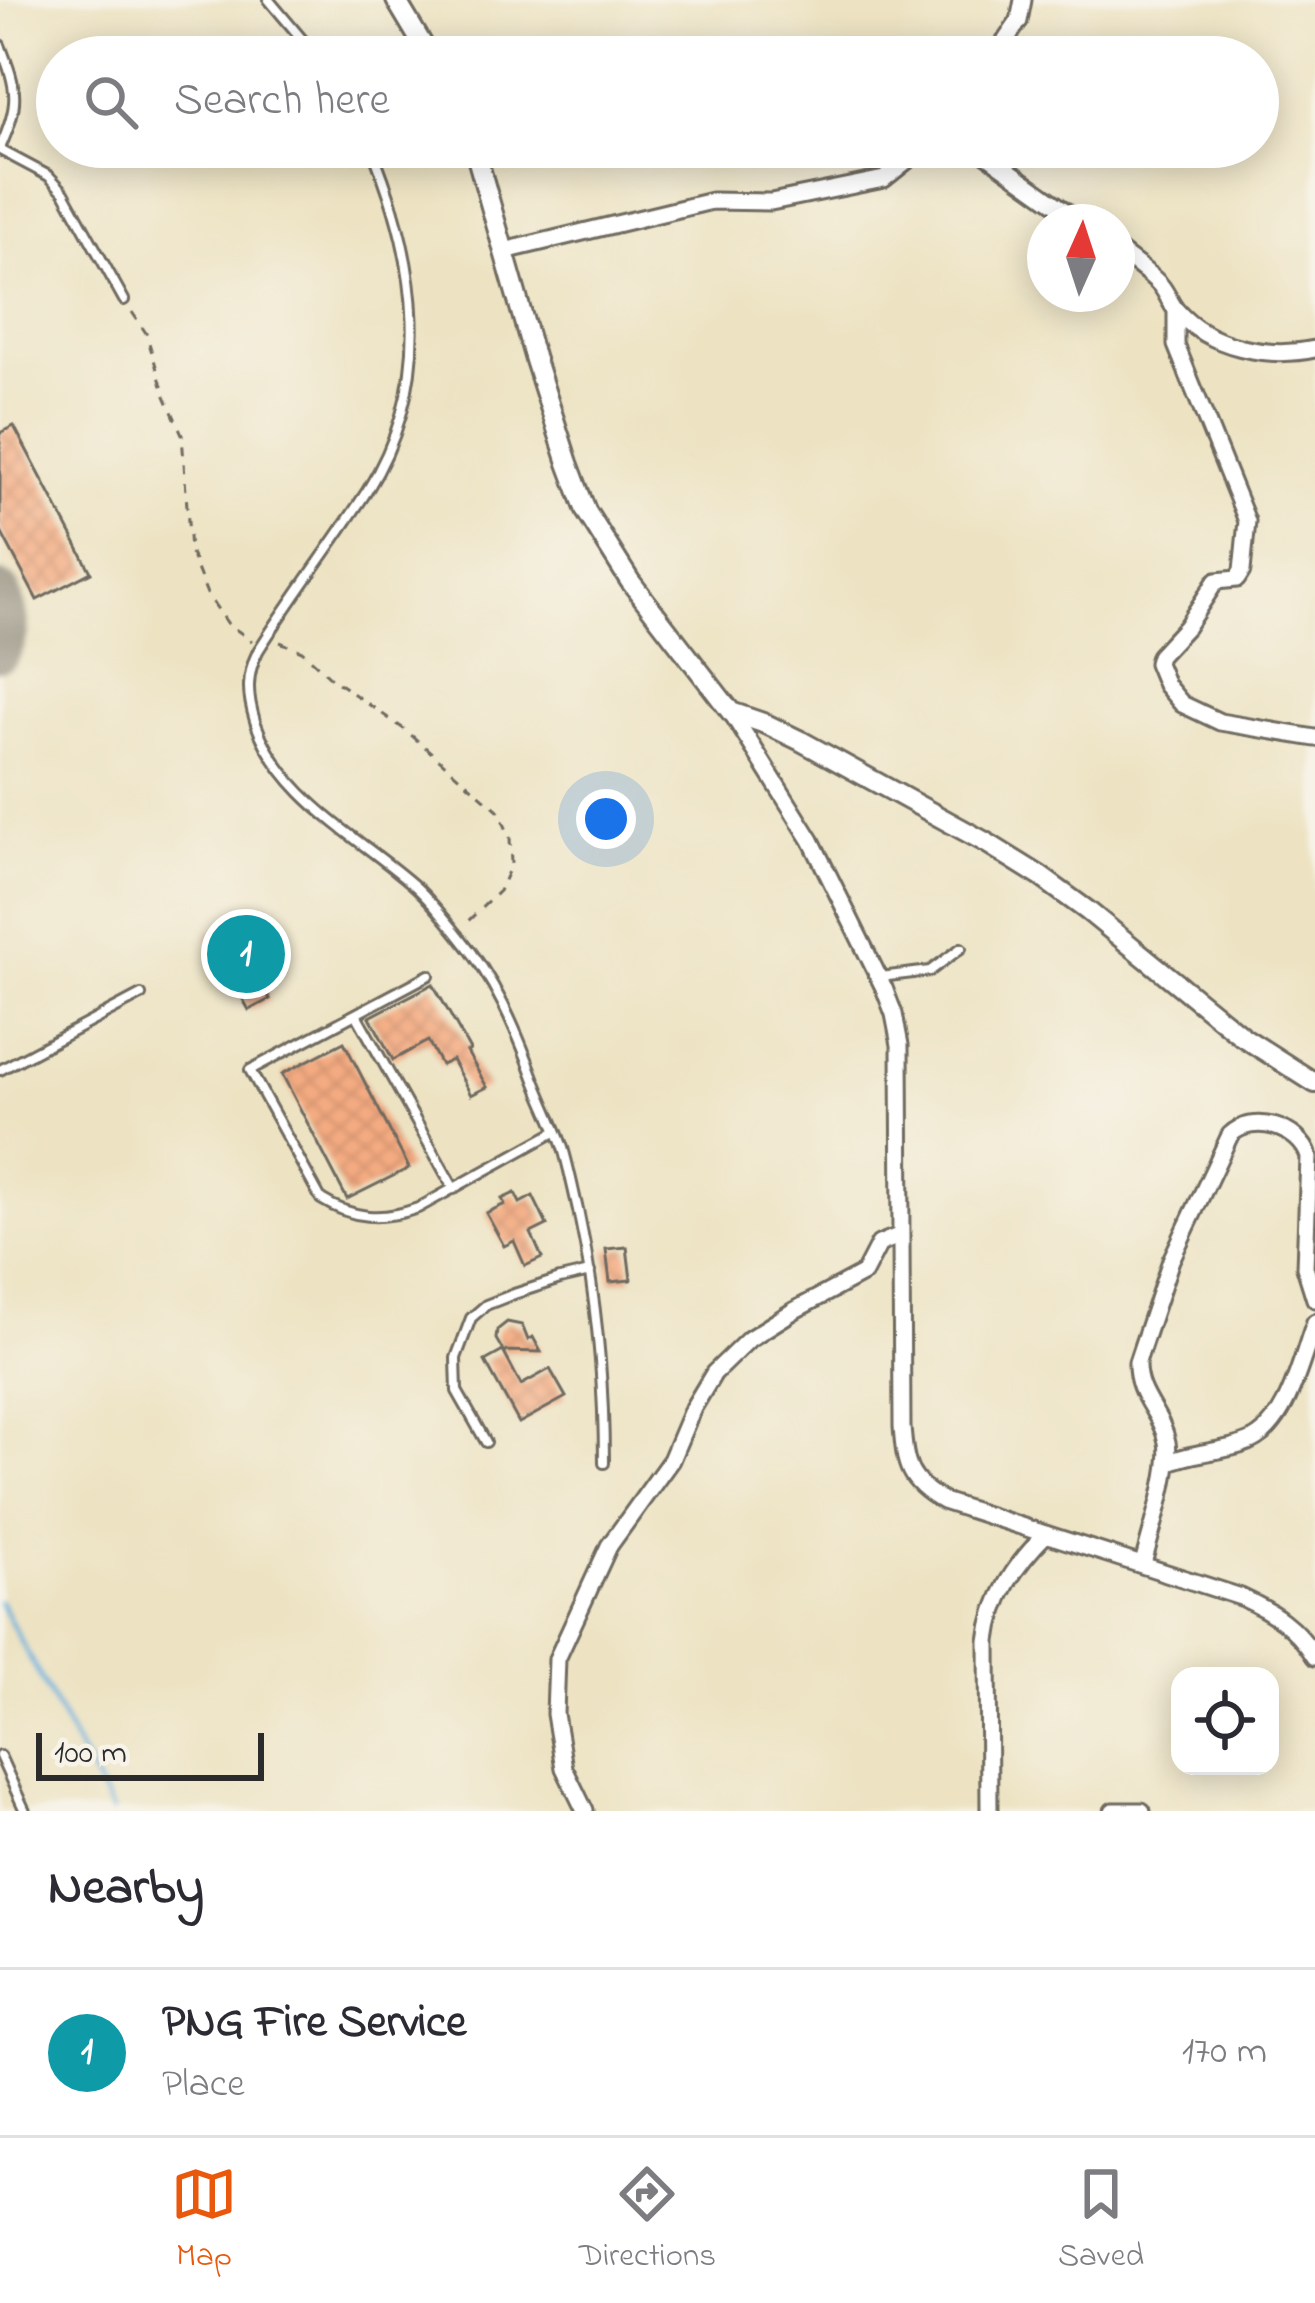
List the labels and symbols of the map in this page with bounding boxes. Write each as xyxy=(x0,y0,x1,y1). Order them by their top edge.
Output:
north arrow xyxy=(1027,204,1135,312)
your location xyxy=(576,789,636,849)
pin: 1 xyxy=(207,909,285,999)
scale bar xyxy=(36,1727,264,1780)

